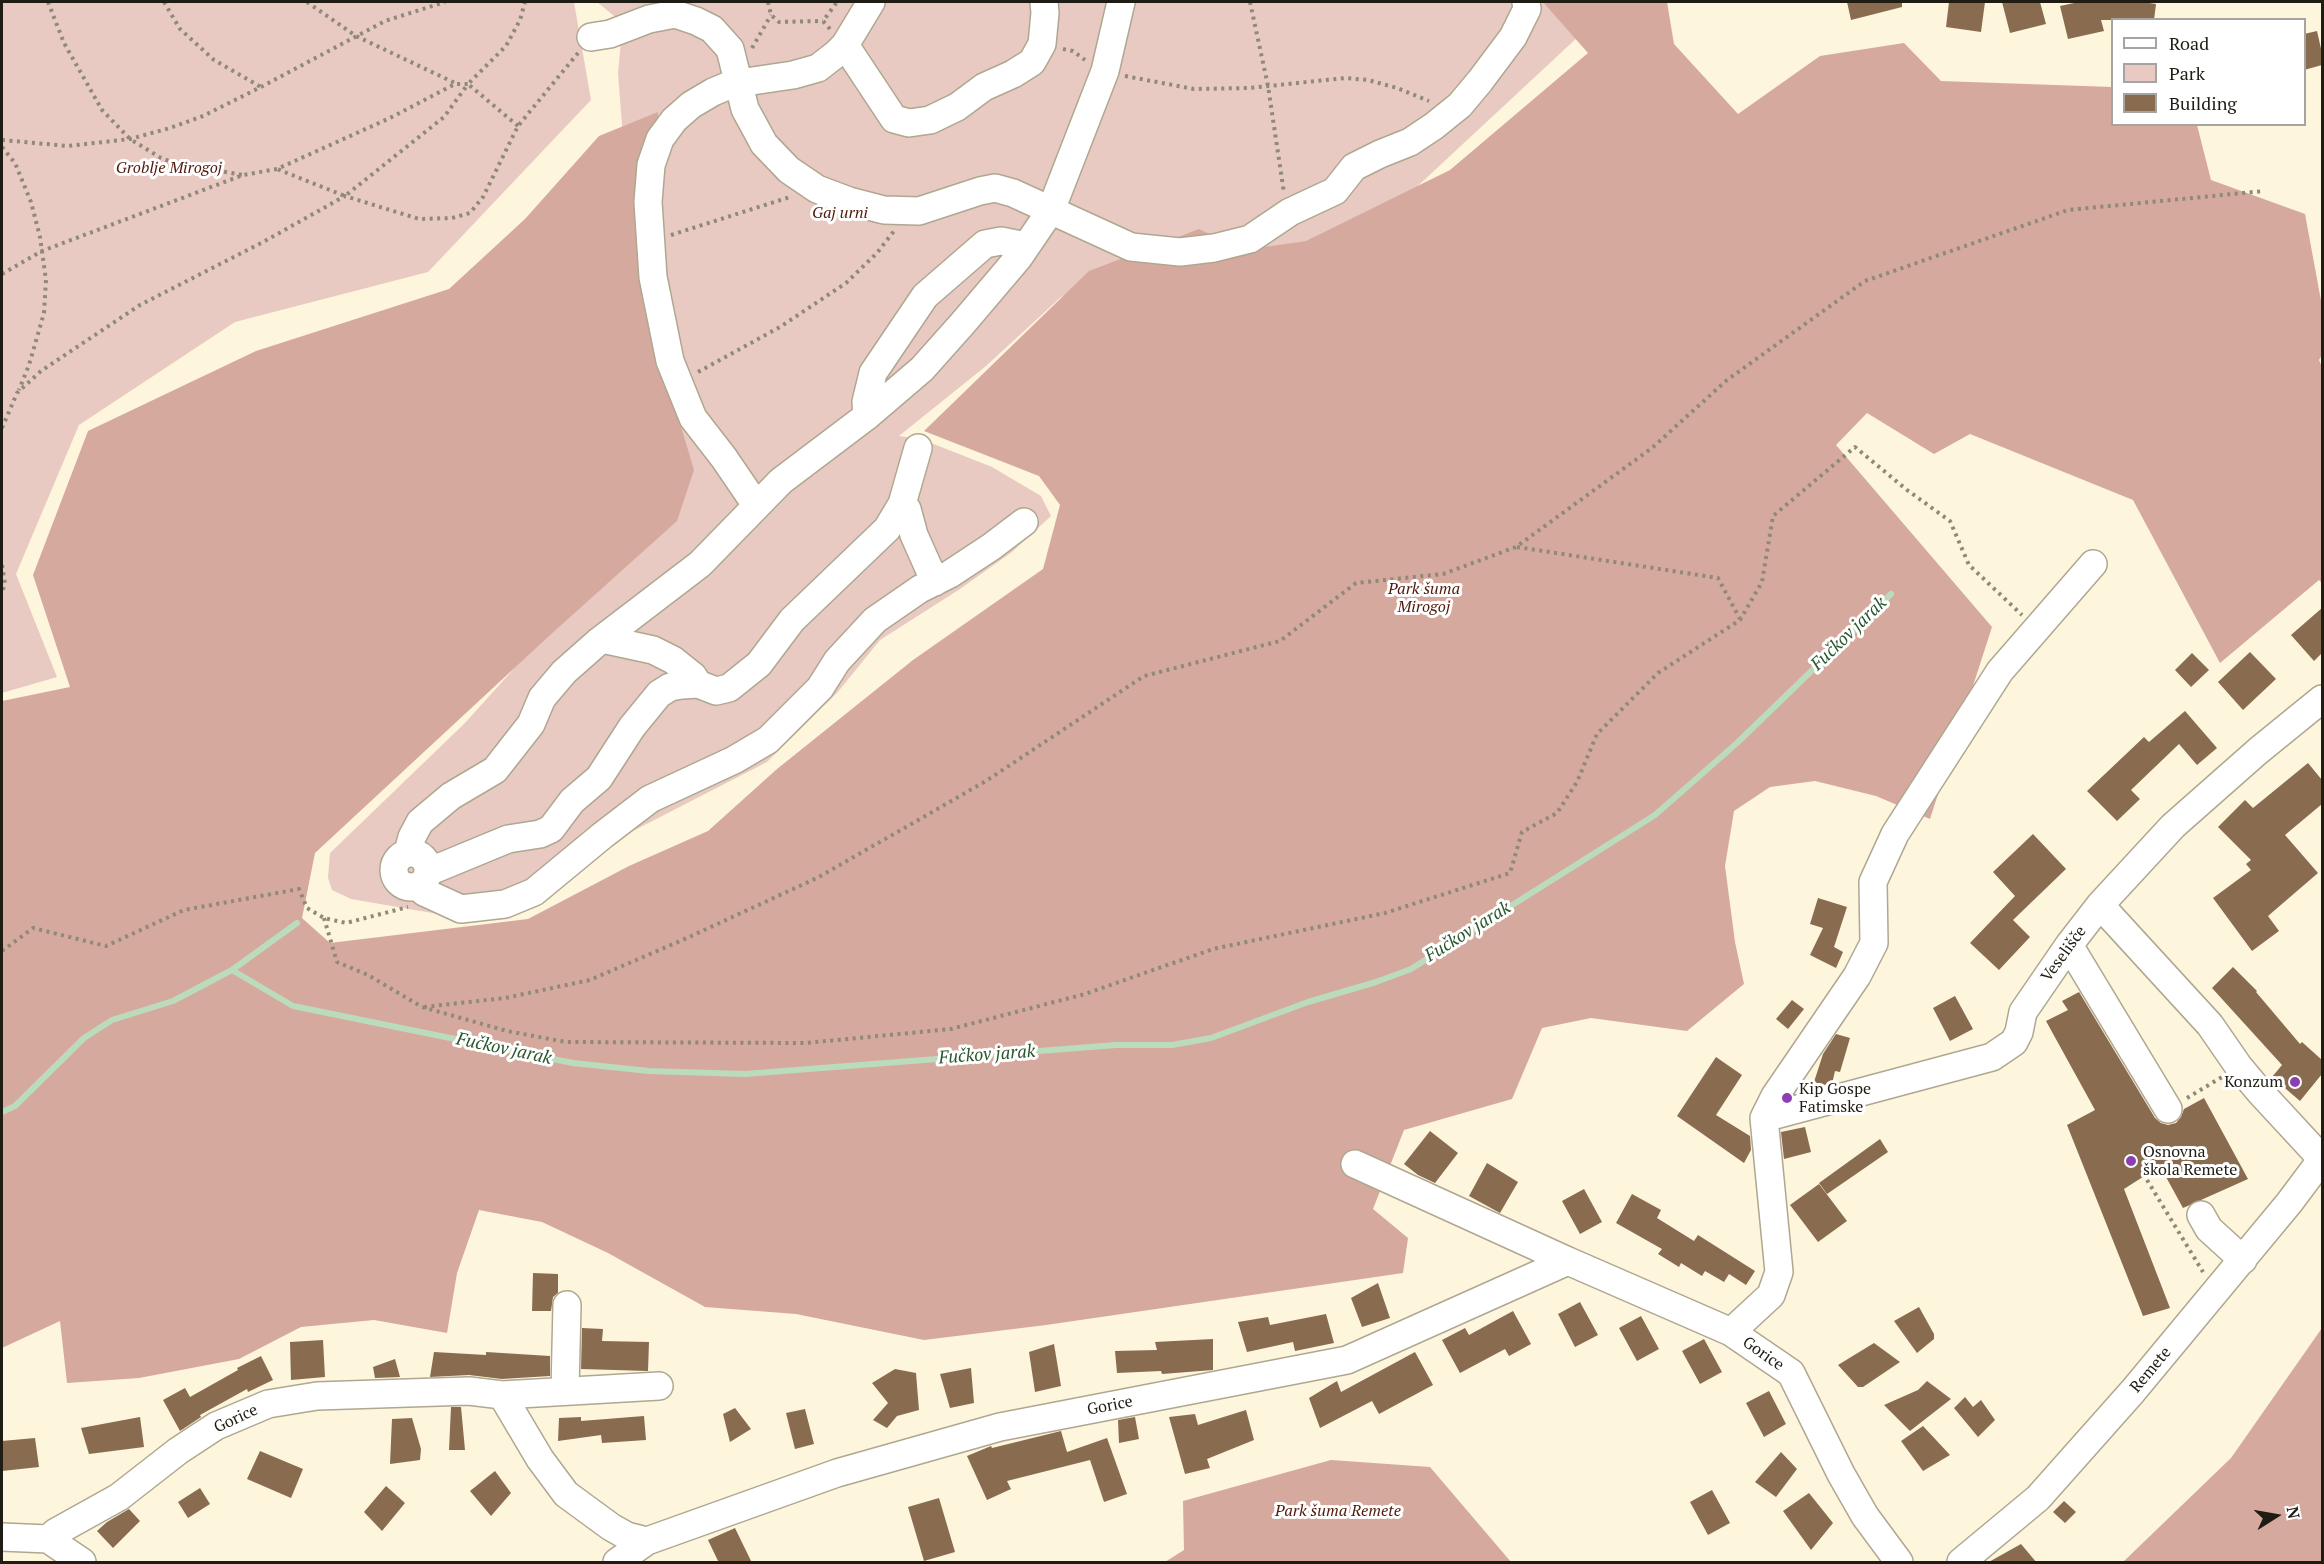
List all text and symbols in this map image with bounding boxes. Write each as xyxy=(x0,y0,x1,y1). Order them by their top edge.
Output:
legend xyxy=(2111,18,2306,126)
text: Road xyxy=(2169,31,2209,55)
text: Park xyxy=(2169,61,2205,85)
text: Building xyxy=(2169,91,2237,115)
park label: Groblje Mirogoj xyxy=(116,158,222,178)
park label: Gaj urni xyxy=(812,203,868,223)
park label: Park šuma Mirogoj xyxy=(1388,579,1460,617)
water label: Fučkov jarak xyxy=(1807,593,1891,675)
water label: Fučkov jarak xyxy=(1421,897,1515,967)
street label: Veselišče xyxy=(2037,922,2091,986)
water label: Fučkov jarak xyxy=(454,1028,554,1070)
water label: Fučkov jarak xyxy=(938,1041,1036,1069)
place label: Konzum xyxy=(2224,1072,2283,1092)
marker: Konzum xyxy=(2288,1075,2302,1089)
place label: Kip Gospe Fatimske xyxy=(1799,1079,1871,1117)
marker: Kip Gospe Fatimske xyxy=(1780,1091,1794,1105)
place label: Osnovna škola Remete xyxy=(2143,1142,2237,1180)
marker: Osnovna škola Remete xyxy=(2124,1154,2138,1168)
street label: Gorice xyxy=(1739,1333,1787,1375)
street label: Remete xyxy=(2126,1343,2176,1397)
street label: Gorice xyxy=(1086,1392,1134,1420)
street label: Gorice xyxy=(211,1401,261,1437)
north arrow xyxy=(2246,1486,2306,1546)
park label: Park šuma Remete xyxy=(1275,1501,1401,1521)
text: N xyxy=(2282,1505,2306,1521)

